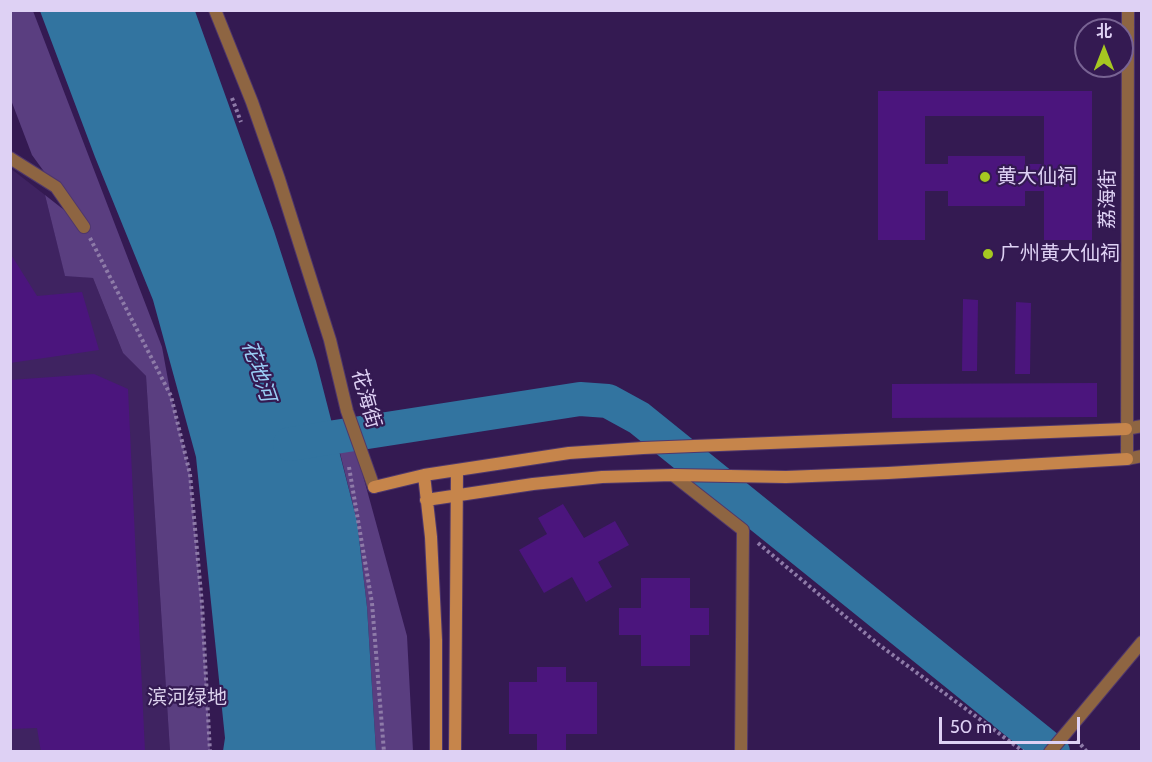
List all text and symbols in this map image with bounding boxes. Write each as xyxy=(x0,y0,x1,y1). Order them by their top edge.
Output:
north arrow xyxy=(1074,18,1134,78)
text: 北 xyxy=(1096,22,1112,41)
place label: 黄大仙祠 xyxy=(997,165,1077,189)
street label: 荔海街 xyxy=(1096,169,1120,229)
marker: 黄大仙祠 xyxy=(978,170,992,184)
place label: 广州黄大仙祠 xyxy=(1000,242,1120,266)
marker: 广州黄大仙祠 xyxy=(981,247,995,261)
water label: 花地河 xyxy=(236,337,280,405)
street label: 花海街 xyxy=(346,367,386,431)
park label: 滨河绿地 xyxy=(147,686,227,710)
scale bar xyxy=(942,705,1083,743)
text: 50 m xyxy=(950,716,992,738)

